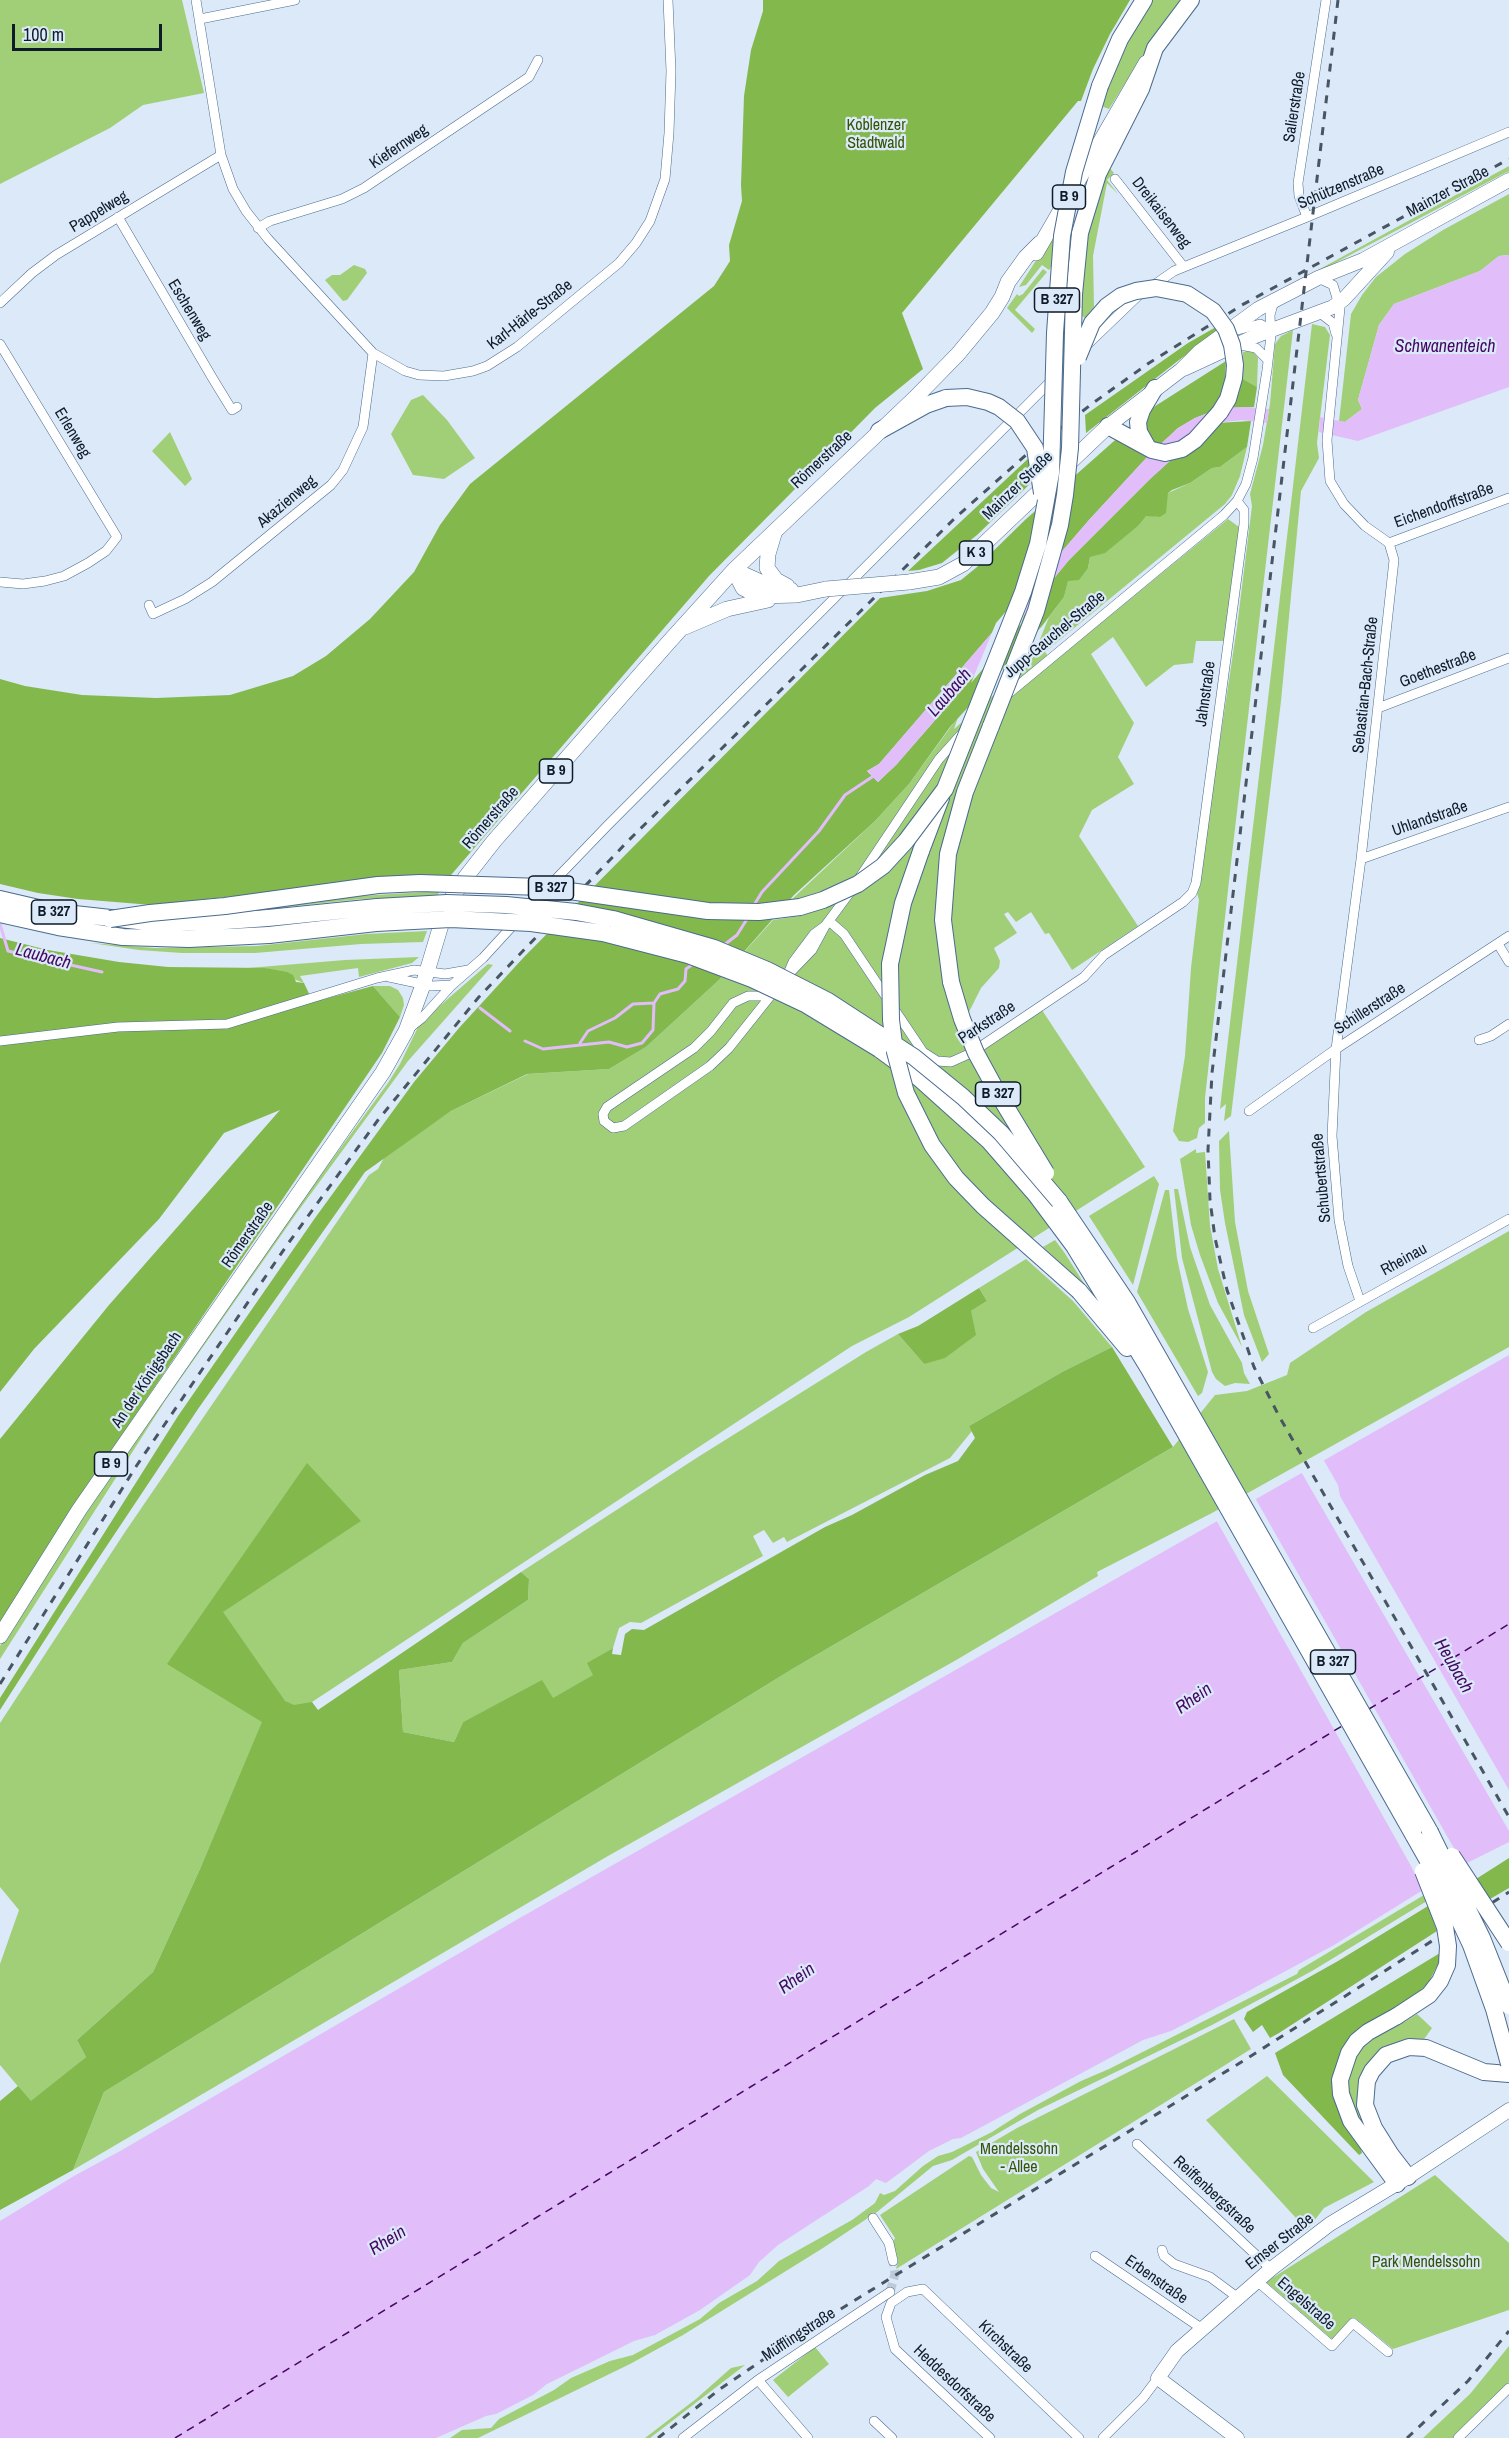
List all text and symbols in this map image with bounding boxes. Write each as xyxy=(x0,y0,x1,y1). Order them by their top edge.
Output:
scale bar xyxy=(15,12,165,50)
text: 100 m xyxy=(23,22,64,47)
street label: Salierstraße xyxy=(1280,70,1310,144)
park label: Koblenzer Stadtwald xyxy=(846,116,906,154)
street label: Kiefernweg xyxy=(366,120,432,174)
street label: Schützenstraße xyxy=(1295,160,1387,214)
street label: Mainzer Straße xyxy=(1404,162,1492,222)
street label: Dreikaiserweg xyxy=(1127,174,1195,252)
road number: B 9 xyxy=(1052,185,1086,209)
street label: Pappelweg xyxy=(66,187,132,237)
street label: Eschenweg xyxy=(163,276,215,344)
street label: Karl-Härle-Straße xyxy=(484,276,576,354)
road number: B 327 xyxy=(1034,288,1080,312)
water label: Schwanenteich xyxy=(1395,336,1495,358)
street label: Erlenweg xyxy=(50,405,94,461)
street label: Römerstraße xyxy=(787,427,857,493)
street label: Mainzer Straße xyxy=(979,448,1057,524)
street label: Akazienweg xyxy=(253,472,321,532)
street label: Eichendorffstraße xyxy=(1392,479,1496,533)
road number: K 3 xyxy=(960,541,992,565)
street label: Jupp-Gauchel-Straße xyxy=(1001,587,1109,683)
street label: Sebastian-Bach-Straße xyxy=(1349,616,1383,754)
street label: Goethestraße xyxy=(1397,646,1479,692)
street label: Jahnstraße xyxy=(1192,660,1220,728)
water label: Laubach xyxy=(923,665,977,721)
road number: B 9 xyxy=(540,759,572,783)
street label: Römerstraße xyxy=(459,783,523,853)
street label: Uhlandstraße xyxy=(1390,797,1470,841)
road number: B 327 xyxy=(528,876,574,900)
road number: B 327 xyxy=(32,900,76,924)
water label: Laubach xyxy=(13,939,73,975)
street label: Schillerstraße xyxy=(1331,979,1409,1039)
street label: Parkstraße xyxy=(955,997,1019,1049)
road number: B 327 xyxy=(976,1082,1020,1106)
street label: Schubertstraße xyxy=(1309,1132,1335,1224)
street label: Römerstraße xyxy=(218,1198,278,1272)
street label: Rheinau xyxy=(1378,1240,1430,1280)
street label: An der Königsbach xyxy=(108,1328,186,1432)
road number: B 9 xyxy=(94,1452,128,1476)
water label: Heubach xyxy=(1429,1635,1477,1697)
road number: B 327 xyxy=(1310,1650,1356,1674)
water label: Rhein xyxy=(1172,1679,1216,1719)
water label: Rhein xyxy=(775,1959,819,1999)
park label: Mendelssohn - Allee xyxy=(980,2140,1058,2178)
street label: Reiffenbergstraße xyxy=(1169,2152,1259,2238)
street label: Emser Straße xyxy=(1242,2210,1318,2274)
water label: Rhein xyxy=(366,2221,410,2261)
street label: Erbenstraße xyxy=(1121,2251,1191,2309)
park label: Park Mendelssohn xyxy=(1372,2253,1480,2273)
street label: Engelstraße xyxy=(1273,2274,1339,2334)
street label: Müfflingstraße xyxy=(759,2304,839,2366)
street label: Kirchstraße xyxy=(974,2317,1036,2377)
street label: Heddesdorfstraße xyxy=(909,2341,999,2427)

